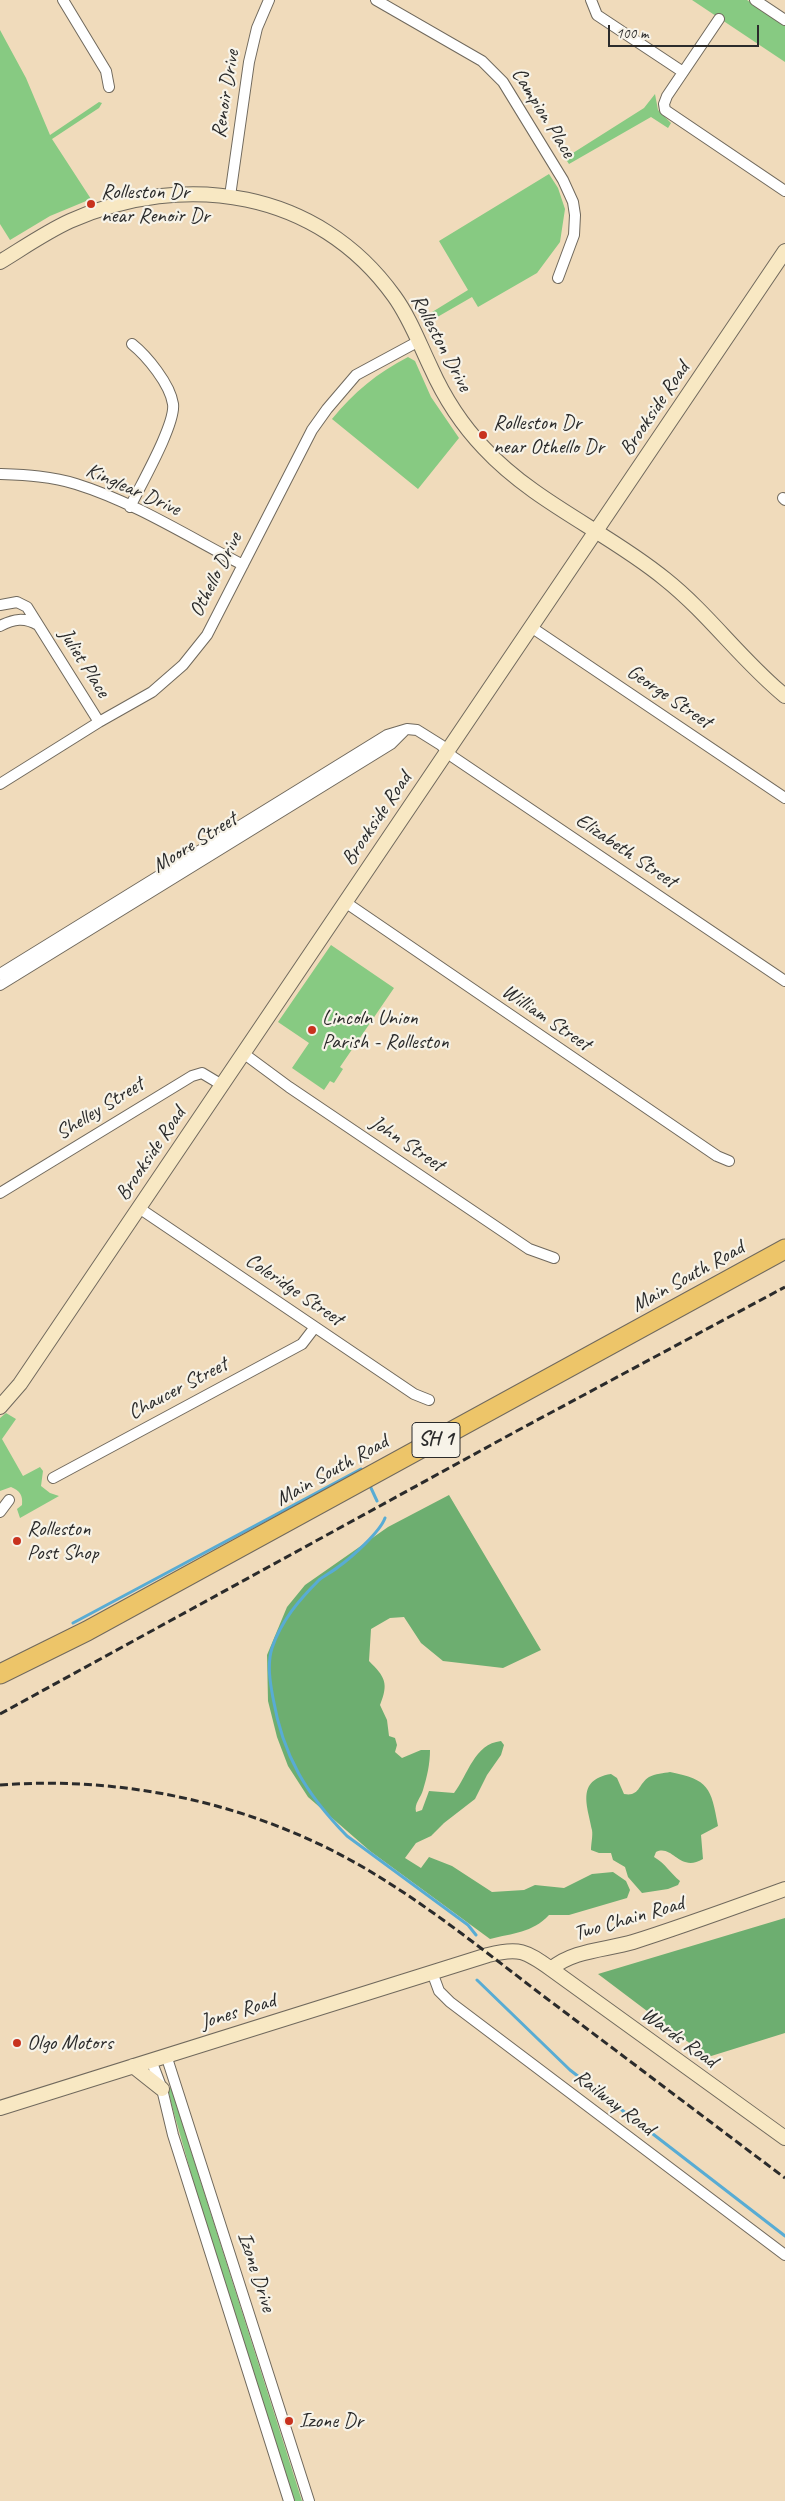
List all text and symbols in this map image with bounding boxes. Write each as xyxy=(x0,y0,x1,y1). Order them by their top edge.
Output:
scale bar xyxy=(610,15,761,47)
text: 100 m xyxy=(616,24,648,43)
street label: Renoir Drive xyxy=(207,48,245,140)
street label: Campion Place xyxy=(505,63,581,163)
place label: Rolleston Dr near Renoir Dr xyxy=(101,179,210,229)
marker: Rolleston Dr near Renoir Dr xyxy=(85,198,97,210)
street label: Rolleston Drive xyxy=(405,290,477,396)
street label: Brookside Road xyxy=(615,357,695,461)
place label: Rolleston Dr near Othello Dr xyxy=(493,410,604,460)
marker: Rolleston Dr near Othello Dr xyxy=(477,429,489,441)
street label: Kinglear Drive xyxy=(82,458,184,522)
street label: Othello Drive xyxy=(184,529,248,621)
street label: Juliet Place xyxy=(53,624,115,702)
street label: George Street xyxy=(622,659,716,735)
street label: Brookside Road xyxy=(337,767,417,871)
street label: Moore Street xyxy=(148,807,242,879)
street label: Elizabeth Street xyxy=(571,808,681,894)
street label: William Street xyxy=(497,979,595,1057)
place label: Lincoln Union Parish - Rolleston xyxy=(322,1005,449,1055)
marker: Lincoln Union Parish - Rolleston xyxy=(306,1024,318,1036)
street label: Shelley Street xyxy=(51,1072,149,1146)
street label: Brookside Road xyxy=(111,1102,191,1206)
street label: John Street xyxy=(365,1110,449,1178)
street label: Main South Road xyxy=(627,1236,749,1318)
street label: Coleridge Street xyxy=(240,1248,348,1332)
street label: Chaucer Street xyxy=(124,1352,232,1426)
road number: SH 1 xyxy=(412,1422,460,1458)
street label: Main South Road xyxy=(271,1430,393,1512)
place label: Rolleston Post Shop xyxy=(27,1516,98,1566)
marker: Rolleston Post Shop xyxy=(11,1535,23,1547)
street label: Two Chain Road xyxy=(571,1891,687,1947)
street label: Jones Road xyxy=(197,1989,279,2035)
street label: Wards Road xyxy=(636,2002,722,2074)
place label: Olgo Motors xyxy=(27,2030,113,2056)
marker: Olgo Motors xyxy=(11,2037,23,2049)
street label: Railway Road xyxy=(569,2064,659,2142)
street label: Izone Drive xyxy=(231,2229,281,2315)
place label: Izone Dr xyxy=(299,2408,363,2434)
marker: Izone Dr xyxy=(283,2415,295,2427)

